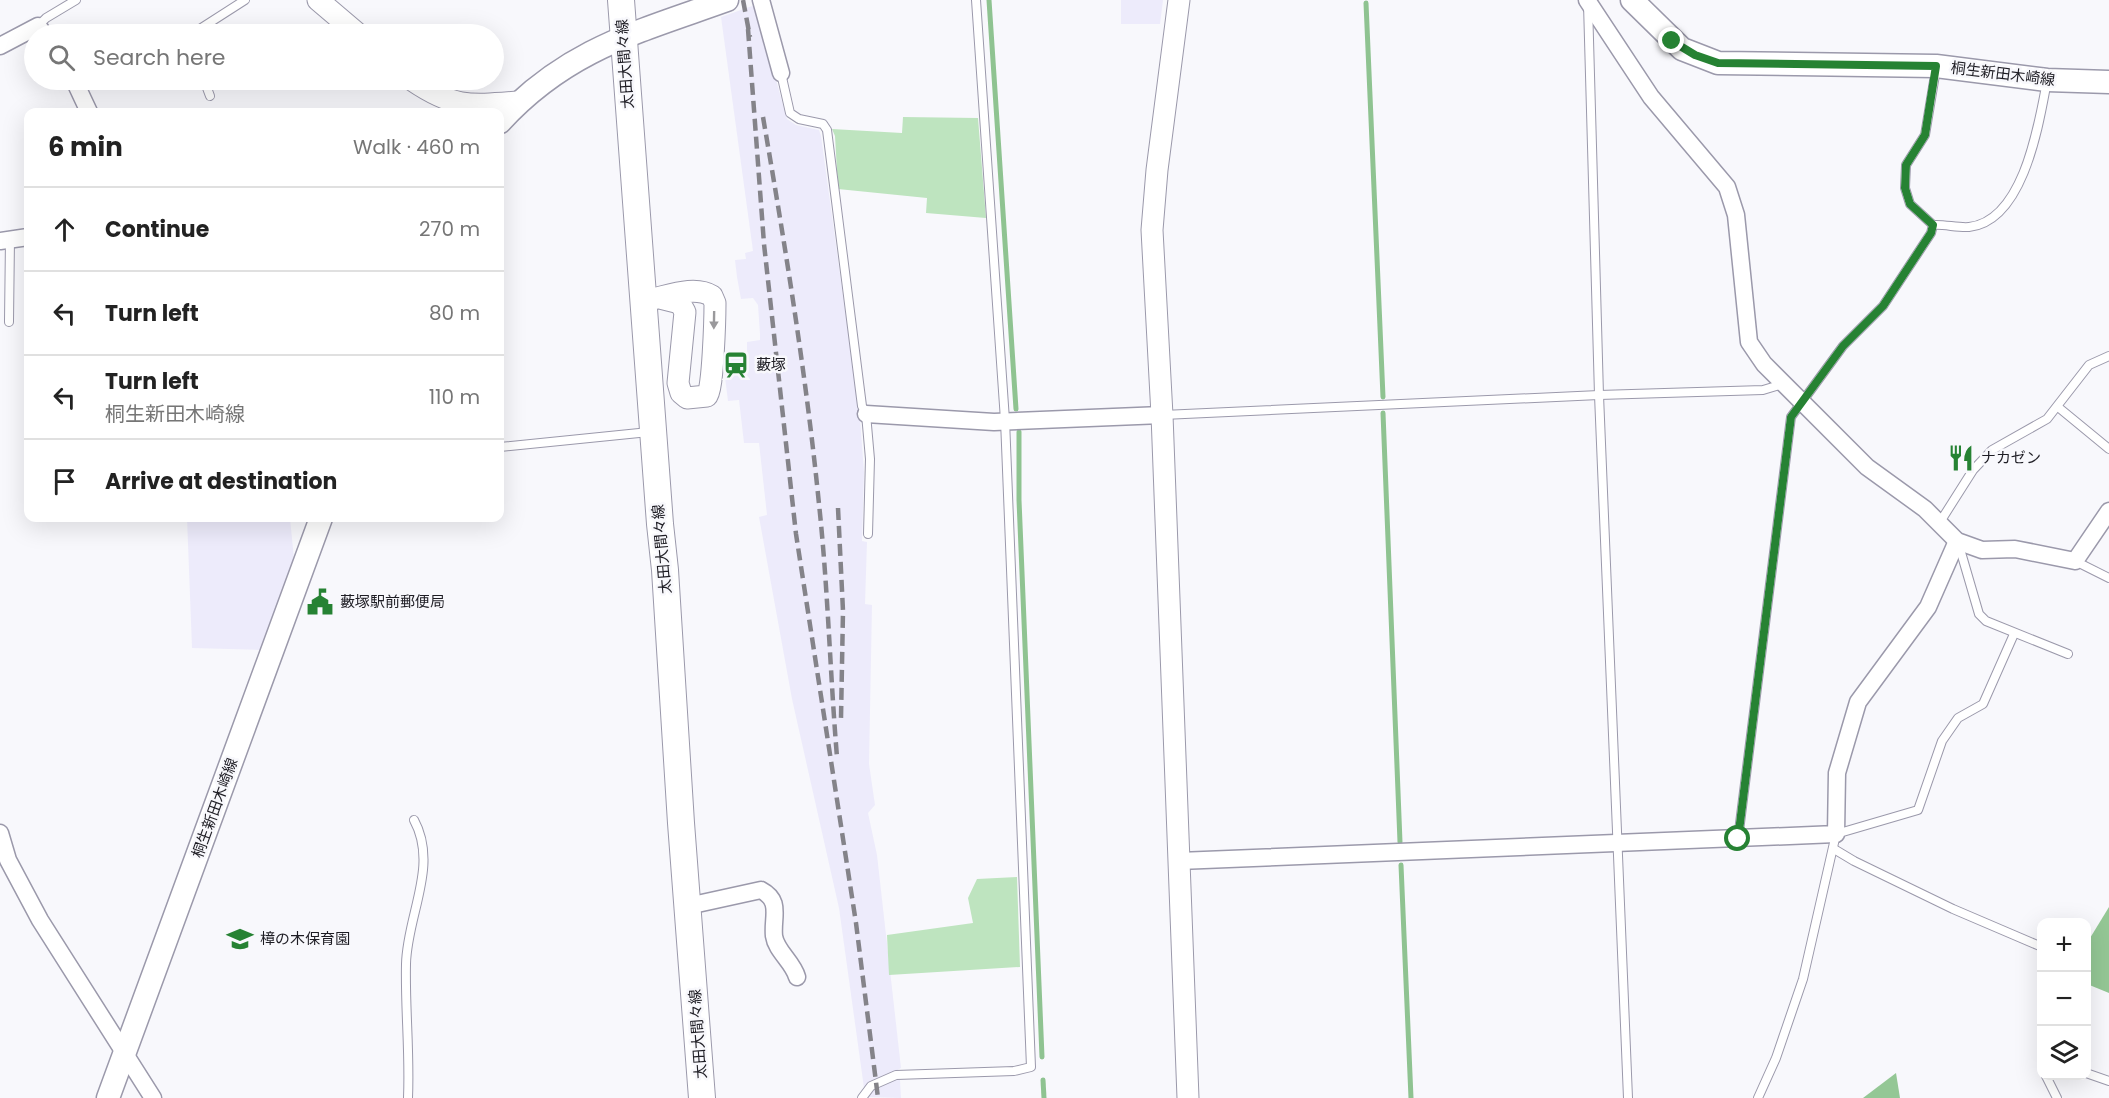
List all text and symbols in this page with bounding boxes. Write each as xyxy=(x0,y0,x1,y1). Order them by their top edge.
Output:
street label: 太田大間々線 xyxy=(611,18,638,110)
search box xyxy=(24,24,504,90)
route end xyxy=(1658,27,1684,53)
icon: search xyxy=(45,41,78,74)
text: Search here xyxy=(93,42,226,73)
street label: 桐生新田木崎線 xyxy=(1950,57,2056,90)
text: 6 min xyxy=(48,129,123,165)
text: Walk · 460 m xyxy=(353,133,480,161)
icon: ahead xyxy=(48,213,81,246)
text: Continue xyxy=(105,214,209,245)
text: 270 m xyxy=(419,215,480,243)
icon: left xyxy=(48,297,81,330)
text: Turn left xyxy=(105,298,199,329)
text: 80 m xyxy=(429,299,480,327)
one-way arrow xyxy=(710,311,719,330)
station icon: 藪塚 xyxy=(721,350,751,380)
place label: 藪塚 xyxy=(756,354,786,375)
text: Turn left xyxy=(105,366,199,397)
icon: left xyxy=(48,381,81,414)
text: 110 m xyxy=(429,383,480,411)
text: 桐生新田木崎線 xyxy=(105,400,245,428)
restaurant icon: ナカゼン xyxy=(1946,443,1976,473)
place label: ナカゼン xyxy=(1981,447,2041,468)
icon: arrive xyxy=(48,465,81,498)
text: Arrive at destination xyxy=(105,466,337,497)
street label: 太田大間々線 xyxy=(647,503,676,595)
public building icon: 藪塚駅前郵便局 xyxy=(305,587,335,617)
place label: 藪塚駅前郵便局 xyxy=(340,591,445,612)
street label: 桐生新田木崎線 xyxy=(187,755,242,861)
route start xyxy=(1724,825,1750,851)
map controls xyxy=(2037,918,2091,1080)
button: + xyxy=(2037,918,2091,972)
school or university icon: 樟の木保育園 xyxy=(225,924,255,954)
place label: 樟の木保育園 xyxy=(260,928,350,949)
button: − xyxy=(2037,972,2091,1026)
street label: 太田大間々線 xyxy=(684,988,711,1080)
button: layers xyxy=(2037,1026,2091,1080)

